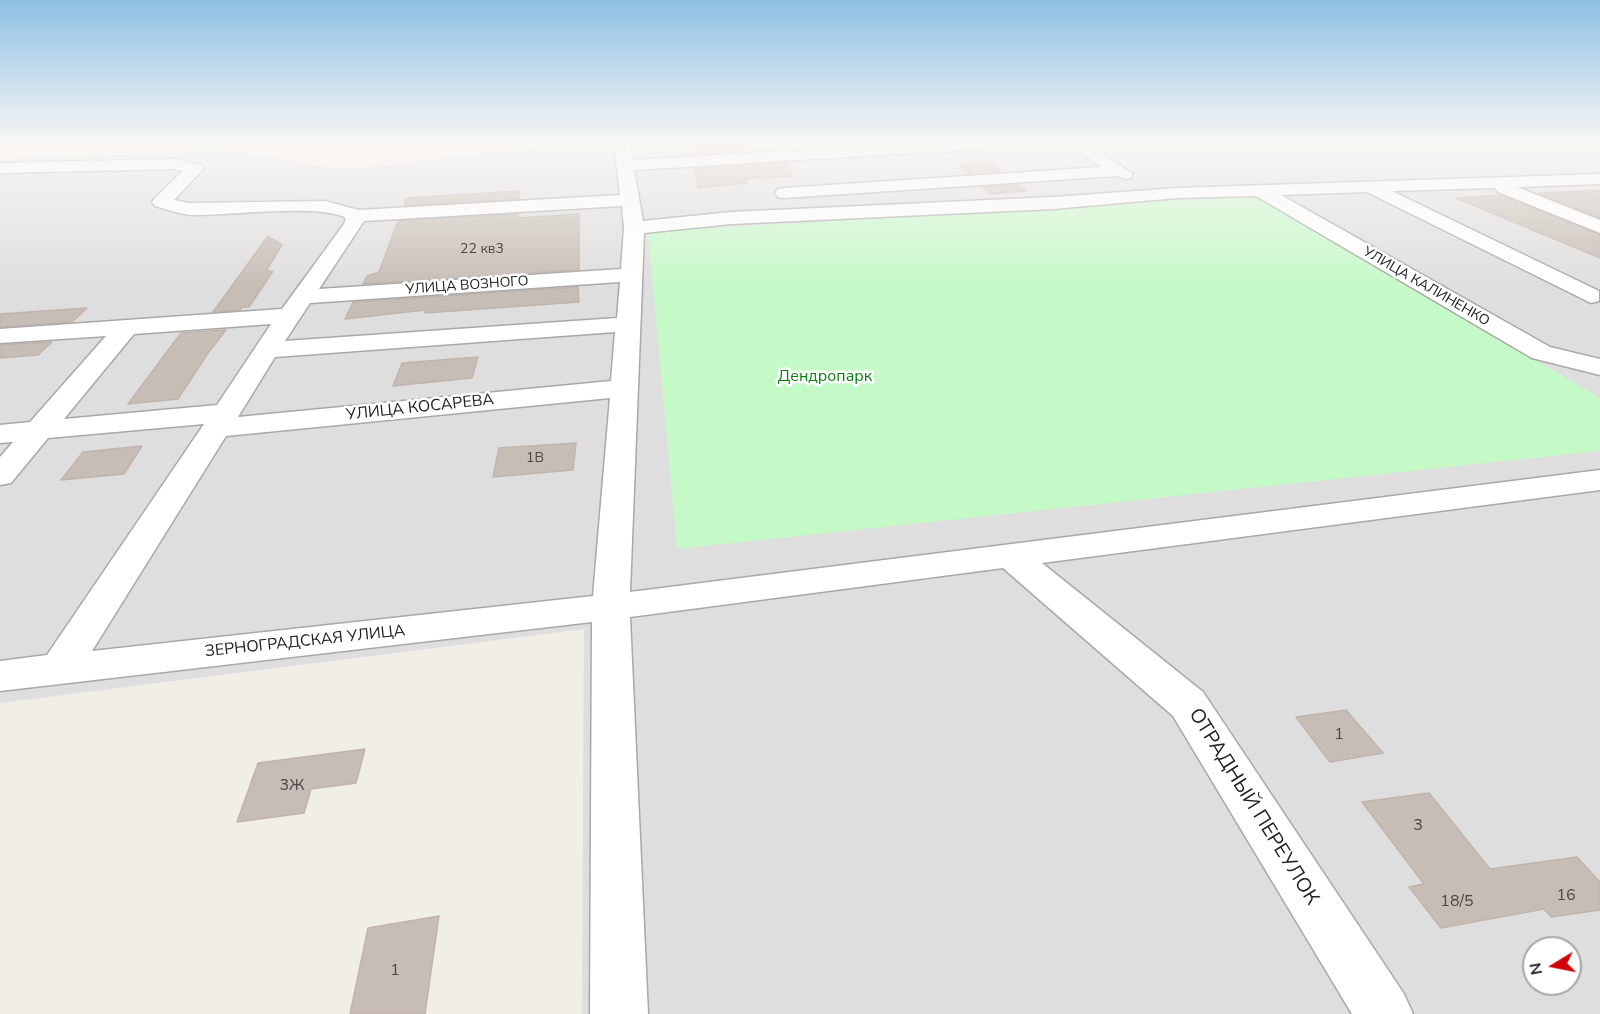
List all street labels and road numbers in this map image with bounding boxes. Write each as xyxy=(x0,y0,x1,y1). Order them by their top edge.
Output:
street label: УЛИЦА КАЛИНЕНКО xyxy=(1360,244,1492,330)
street label: УЛИЦА ВОЗНОГО xyxy=(405,273,529,299)
street label: УЛИЦА КОСАРЕВА xyxy=(345,391,495,425)
street label: ЗЕРНОГРАДСКАЯ УЛИЦА xyxy=(204,622,406,662)
street label: ОТРАДНЫЙ ПЕРЕУЛОК xyxy=(1183,704,1323,910)

